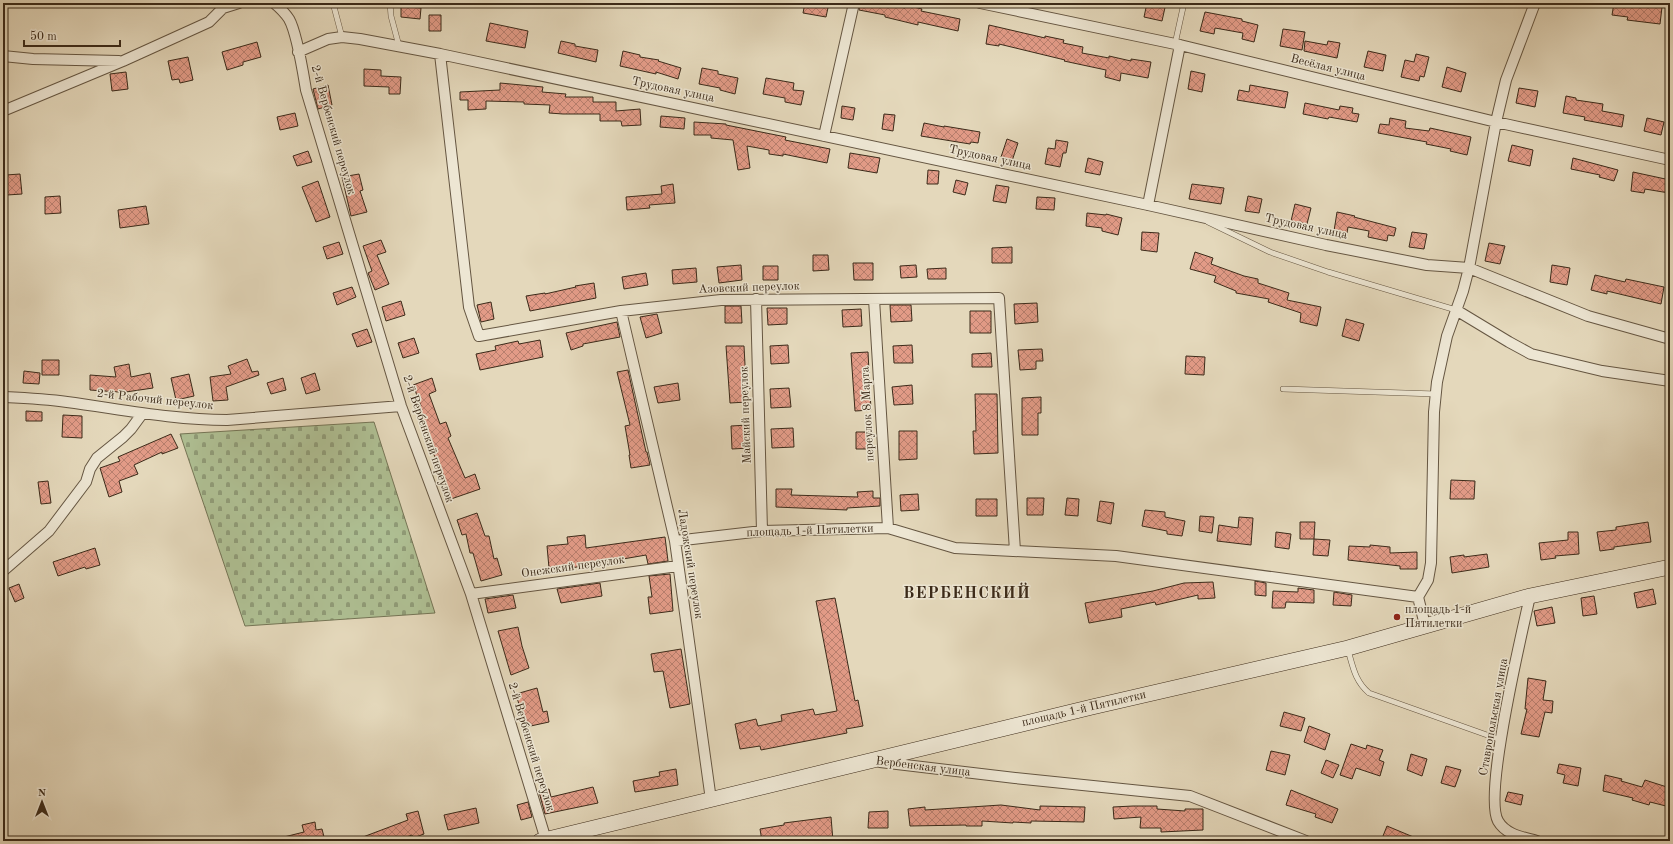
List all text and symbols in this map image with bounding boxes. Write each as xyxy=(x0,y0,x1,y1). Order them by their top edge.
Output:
scale bar xyxy=(24,22,120,48)
text: 50 m xyxy=(30,30,57,43)
street label: Весёлая улица xyxy=(1289,53,1367,83)
street label: 2-й Вербенский переулок xyxy=(309,64,357,196)
street label: Трудовая улица xyxy=(631,75,715,105)
street label: Трудовая улица xyxy=(948,143,1032,173)
street label: Трудовая улица xyxy=(1264,212,1348,242)
street label: Азовский переулок xyxy=(698,280,800,296)
street label: Майский переулок xyxy=(738,366,754,464)
street label: переулок 8 Марта xyxy=(860,366,876,462)
street label: 2-й Вербенский переулок xyxy=(400,374,456,504)
street label: 2-й Рабочий переулок xyxy=(96,388,214,412)
street label: Ладожский переулок xyxy=(675,508,705,620)
street label: площадь 1-й Пятилетки xyxy=(746,523,874,539)
street label: Онежский переулок xyxy=(521,554,625,580)
district label: ВЕРБЕНСКИЙ xyxy=(903,582,1031,602)
place label: площадь 1-й Пятилетки xyxy=(1405,604,1471,630)
marker: площадь 1-й Пятилетки xyxy=(1392,612,1402,622)
street label: Ставропольская улица xyxy=(1478,657,1510,777)
street label: 2-й Вербенский переулок xyxy=(506,681,556,813)
street label: площадь 1-й Пятилетки xyxy=(1021,689,1147,729)
street label: Вербенская улица xyxy=(875,755,971,779)
north arrow xyxy=(22,782,62,822)
text: N xyxy=(38,788,47,799)

